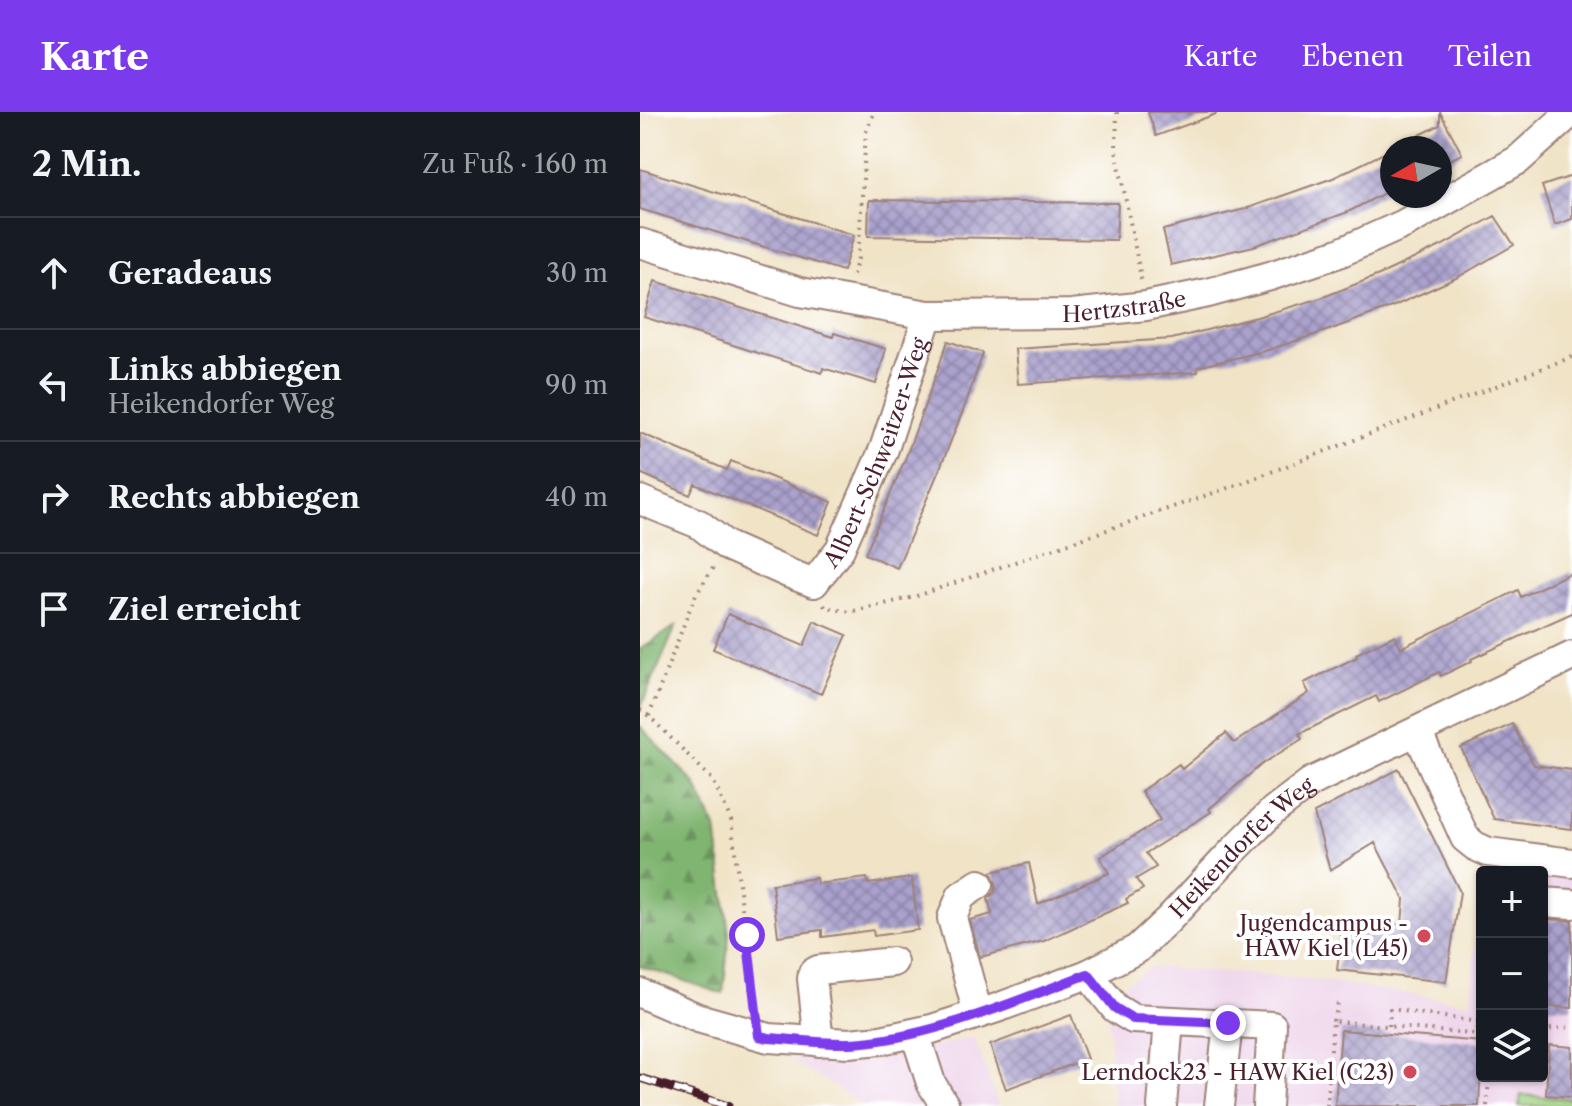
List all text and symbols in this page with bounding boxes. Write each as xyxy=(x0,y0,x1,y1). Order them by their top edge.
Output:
text: Karte xyxy=(40,33,149,80)
text: Karte xyxy=(1183,39,1257,73)
text: Ebenen xyxy=(1301,39,1404,73)
text: Teilen xyxy=(1448,39,1532,73)
north arrow xyxy=(1380,136,1452,208)
text: 2 Min. xyxy=(32,143,142,185)
text: Zu Fuß · 160 m xyxy=(422,148,608,180)
icon: ahead xyxy=(32,251,76,295)
text: Geradeaus xyxy=(108,255,272,292)
text: 30 m xyxy=(546,257,608,289)
street label: Hertzstraße xyxy=(1062,285,1189,328)
street label: Albert-Schweitzer-Weg xyxy=(817,334,934,574)
text: Links abbiegen xyxy=(108,351,342,388)
icon: left xyxy=(32,363,76,407)
text: 90 m xyxy=(545,369,608,401)
text: Heikendorfer Weg xyxy=(108,388,334,420)
icon: right xyxy=(32,475,76,519)
text: Rechts abbiegen xyxy=(108,479,360,516)
text: 40 m xyxy=(545,481,608,513)
icon: arrive xyxy=(32,587,76,631)
text: Ziel erreicht xyxy=(108,591,301,628)
street label: Heikendorfer Weg xyxy=(1164,771,1320,924)
map controls xyxy=(1476,866,1548,1082)
button: + xyxy=(1476,866,1548,938)
place label: Jugendcampus - HAW Kiel (L45) xyxy=(1237,910,1408,962)
route start xyxy=(729,917,765,953)
marker: Jugendcampus - HAW Kiel (L45) xyxy=(1415,927,1433,945)
button: − xyxy=(1476,938,1548,1010)
route end xyxy=(1210,1005,1246,1041)
button: layers xyxy=(1476,1010,1548,1082)
place label: Lerndock23 - HAW Kiel (C23) xyxy=(1081,1059,1394,1086)
marker: Lerndock23 - HAW Kiel (C23) xyxy=(1401,1063,1419,1081)

